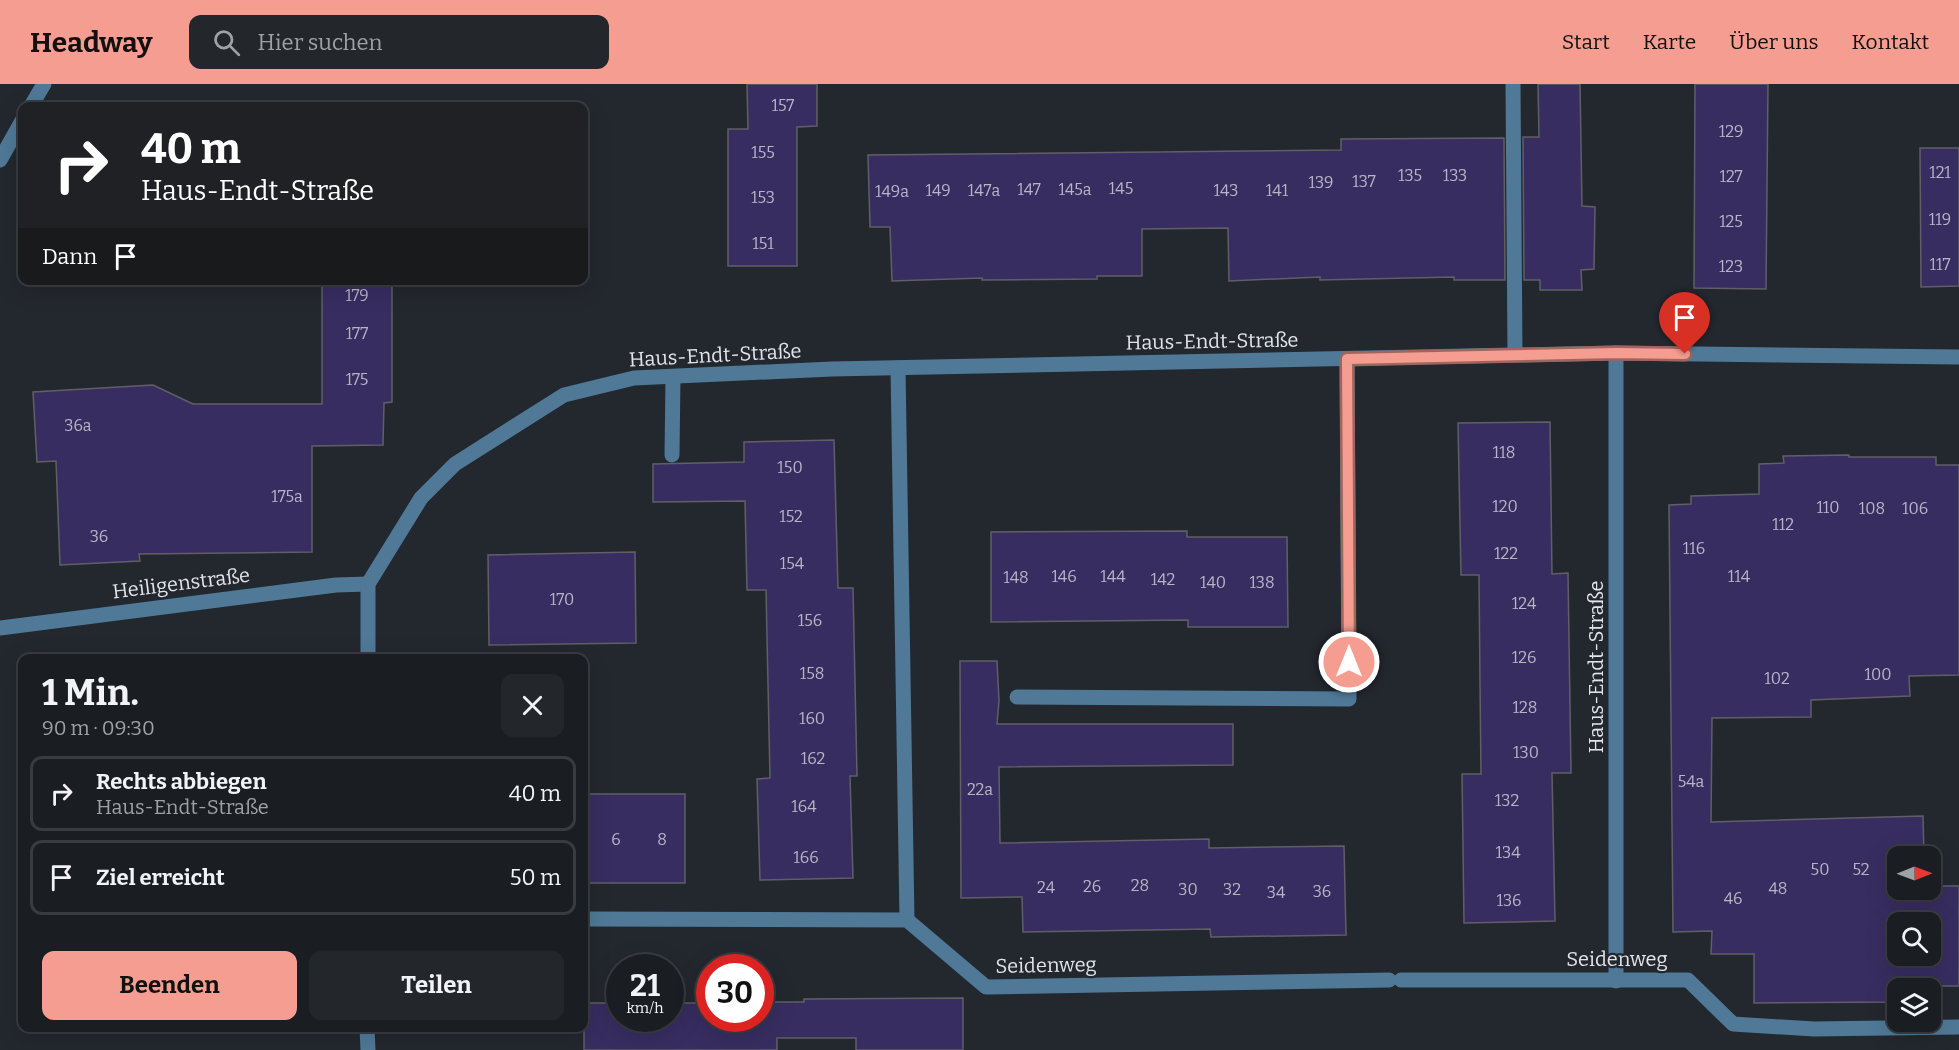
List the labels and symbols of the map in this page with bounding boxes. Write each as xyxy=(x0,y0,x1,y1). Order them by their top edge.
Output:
house number: 157 xyxy=(772,96,794,115)
house number: 129 xyxy=(1719,122,1743,141)
house number: 155 xyxy=(751,143,775,162)
house number: 121 xyxy=(1929,163,1951,182)
house number: 135 xyxy=(1398,166,1422,185)
house number: 133 xyxy=(1443,166,1467,185)
house number: 127 xyxy=(1719,167,1743,186)
house number: 137 xyxy=(1352,172,1376,191)
house number: 139 xyxy=(1309,173,1334,192)
house number: 145 xyxy=(1109,179,1133,198)
house number: 147 xyxy=(1017,180,1041,199)
house number: 145a xyxy=(1058,180,1092,199)
house number: 149 xyxy=(925,181,951,200)
house number: 147a xyxy=(968,181,1000,200)
house number: 143 xyxy=(1214,181,1238,200)
house number: 141 xyxy=(1266,181,1289,200)
house number: 149a xyxy=(875,182,909,201)
house number: 153 xyxy=(751,188,775,207)
house number: 119 xyxy=(1929,210,1951,229)
house number: 125 xyxy=(1719,212,1743,231)
house number: 151 xyxy=(752,234,774,253)
house number: 117 xyxy=(1930,255,1950,274)
house number: 123 xyxy=(1719,257,1743,276)
house number: 179 xyxy=(345,286,369,305)
pin xyxy=(1659,292,1710,354)
house number: 177 xyxy=(346,324,368,343)
street label: Haus-Endt-Straße xyxy=(1125,327,1299,355)
street label: Haus-Endt-Straße xyxy=(628,338,802,372)
house number: 175 xyxy=(346,370,368,389)
house number: 36a xyxy=(64,416,92,435)
house number: 118 xyxy=(1493,443,1515,462)
house number: 150 xyxy=(777,458,803,477)
house number: 175a xyxy=(271,487,303,506)
house number: 120 xyxy=(1492,497,1518,516)
house number: 110 xyxy=(1816,498,1840,517)
house number: 108 xyxy=(1859,499,1885,518)
house number: 106 xyxy=(1902,499,1928,518)
house number: 152 xyxy=(779,507,803,526)
house number: 112 xyxy=(1772,515,1794,534)
house number: 36 xyxy=(90,527,108,546)
house number: 116 xyxy=(1683,539,1705,558)
house number: 122 xyxy=(1494,544,1518,563)
house number: 154 xyxy=(780,554,805,573)
street label: Heiligenstraße xyxy=(111,563,251,603)
house number: 146 xyxy=(1051,567,1077,586)
house number: 144 xyxy=(1100,567,1126,586)
house number: 114 xyxy=(1728,567,1751,586)
house number: 148 xyxy=(1003,568,1029,587)
house number: 142 xyxy=(1151,570,1175,589)
house number: 140 xyxy=(1200,573,1226,592)
house number: 138 xyxy=(1249,573,1275,592)
street label: Haus-Endt-Straße xyxy=(1584,581,1608,753)
house number: 170 xyxy=(550,590,574,609)
house number: 124 xyxy=(1512,594,1537,613)
house number: 156 xyxy=(798,611,822,630)
position arrow xyxy=(1317,630,1381,694)
house number: 126 xyxy=(1512,648,1536,667)
house number: 158 xyxy=(800,664,824,683)
house number: 100 xyxy=(1864,665,1892,684)
house number: 102 xyxy=(1764,669,1790,688)
house number: 128 xyxy=(1513,698,1537,717)
house number: 160 xyxy=(799,709,825,728)
house number: 130 xyxy=(1513,743,1539,762)
house number: 162 xyxy=(801,749,825,768)
house number: 54a xyxy=(1678,772,1705,791)
house number: 22a xyxy=(967,780,993,799)
house number: 132 xyxy=(1495,791,1519,810)
house number: 164 xyxy=(791,797,817,816)
house number: 6 xyxy=(611,830,621,849)
house number: 8 xyxy=(657,830,667,849)
house number: 134 xyxy=(1496,843,1521,862)
north arrow xyxy=(1887,846,1941,900)
house number: 166 xyxy=(793,848,819,867)
house number: 50 xyxy=(1811,860,1829,879)
house number: 52 xyxy=(1853,860,1869,879)
house number: 28 xyxy=(1131,876,1149,895)
house number: 26 xyxy=(1083,877,1101,896)
house number: 24 xyxy=(1037,878,1056,897)
house number: 48 xyxy=(1769,879,1787,898)
house number: 30 xyxy=(1178,880,1198,899)
house number: 32 xyxy=(1223,880,1241,899)
house number: 36 xyxy=(1313,882,1331,901)
house number: 34 xyxy=(1267,883,1286,902)
house number: 46 xyxy=(1724,889,1742,908)
house number: 136 xyxy=(1496,891,1522,910)
street label: Seidenweg xyxy=(1566,947,1668,971)
street label: Seidenweg xyxy=(995,952,1097,978)
speed limit sign: 30 xyxy=(696,954,774,1032)

